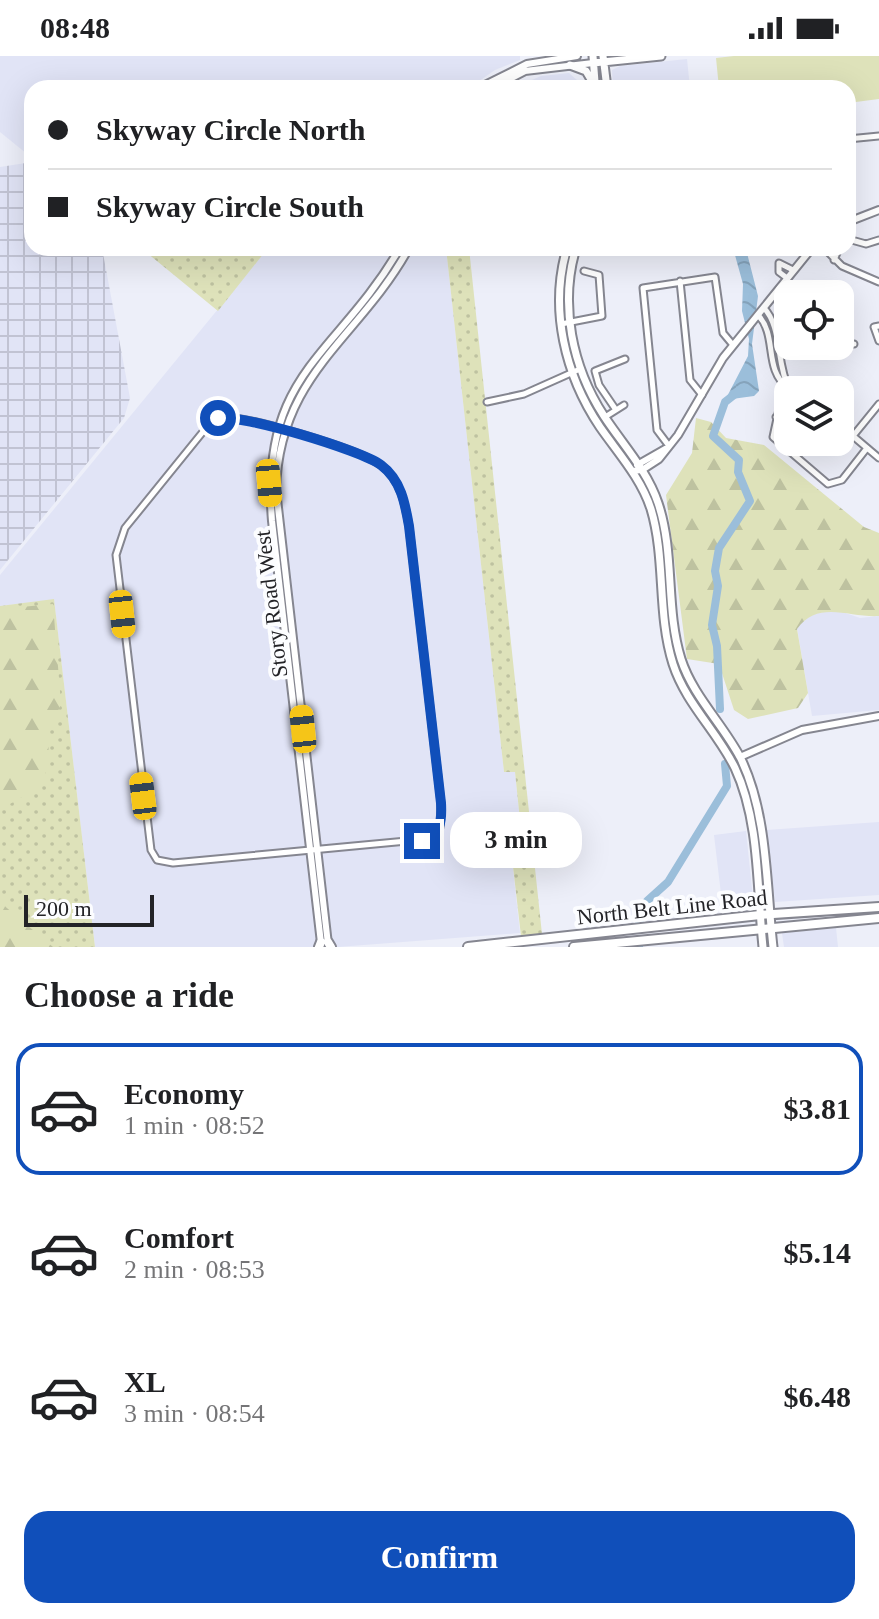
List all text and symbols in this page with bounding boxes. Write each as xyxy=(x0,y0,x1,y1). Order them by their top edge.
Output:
text: 08:48 xyxy=(40,11,110,44)
text: Skyway Circle North xyxy=(96,113,365,146)
text: Skyway Circle South xyxy=(96,190,364,223)
map controls xyxy=(774,280,854,456)
button: locate xyxy=(774,280,854,360)
button: layers xyxy=(774,376,854,456)
route start xyxy=(200,400,236,436)
car xyxy=(255,458,283,508)
street label: Story Road West xyxy=(250,529,292,679)
car xyxy=(108,589,136,639)
car xyxy=(289,704,317,754)
car xyxy=(128,771,158,821)
callout: 3 min xyxy=(450,813,582,869)
route end xyxy=(404,823,440,859)
text: 3 min xyxy=(485,825,547,854)
street label: North Belt Line Road xyxy=(576,885,768,929)
scale bar xyxy=(24,891,154,927)
text: 200 m xyxy=(36,896,92,921)
text: Choose a ride xyxy=(24,975,234,1015)
icon: car xyxy=(28,1073,100,1145)
text: Economy xyxy=(124,1077,244,1110)
text: $3.81 xyxy=(784,1092,851,1125)
text: 1 min · 08:52 xyxy=(124,1111,265,1140)
icon: car xyxy=(28,1217,100,1289)
text: Comfort xyxy=(124,1221,234,1254)
text: $5.14 xyxy=(784,1236,851,1269)
text: 2 min · 08:53 xyxy=(124,1255,265,1284)
icon: car xyxy=(28,1361,100,1433)
text: XL xyxy=(124,1365,166,1398)
text: $6.48 xyxy=(784,1380,851,1413)
text: 3 min · 08:54 xyxy=(124,1399,265,1428)
button: Confirm xyxy=(24,1511,855,1603)

